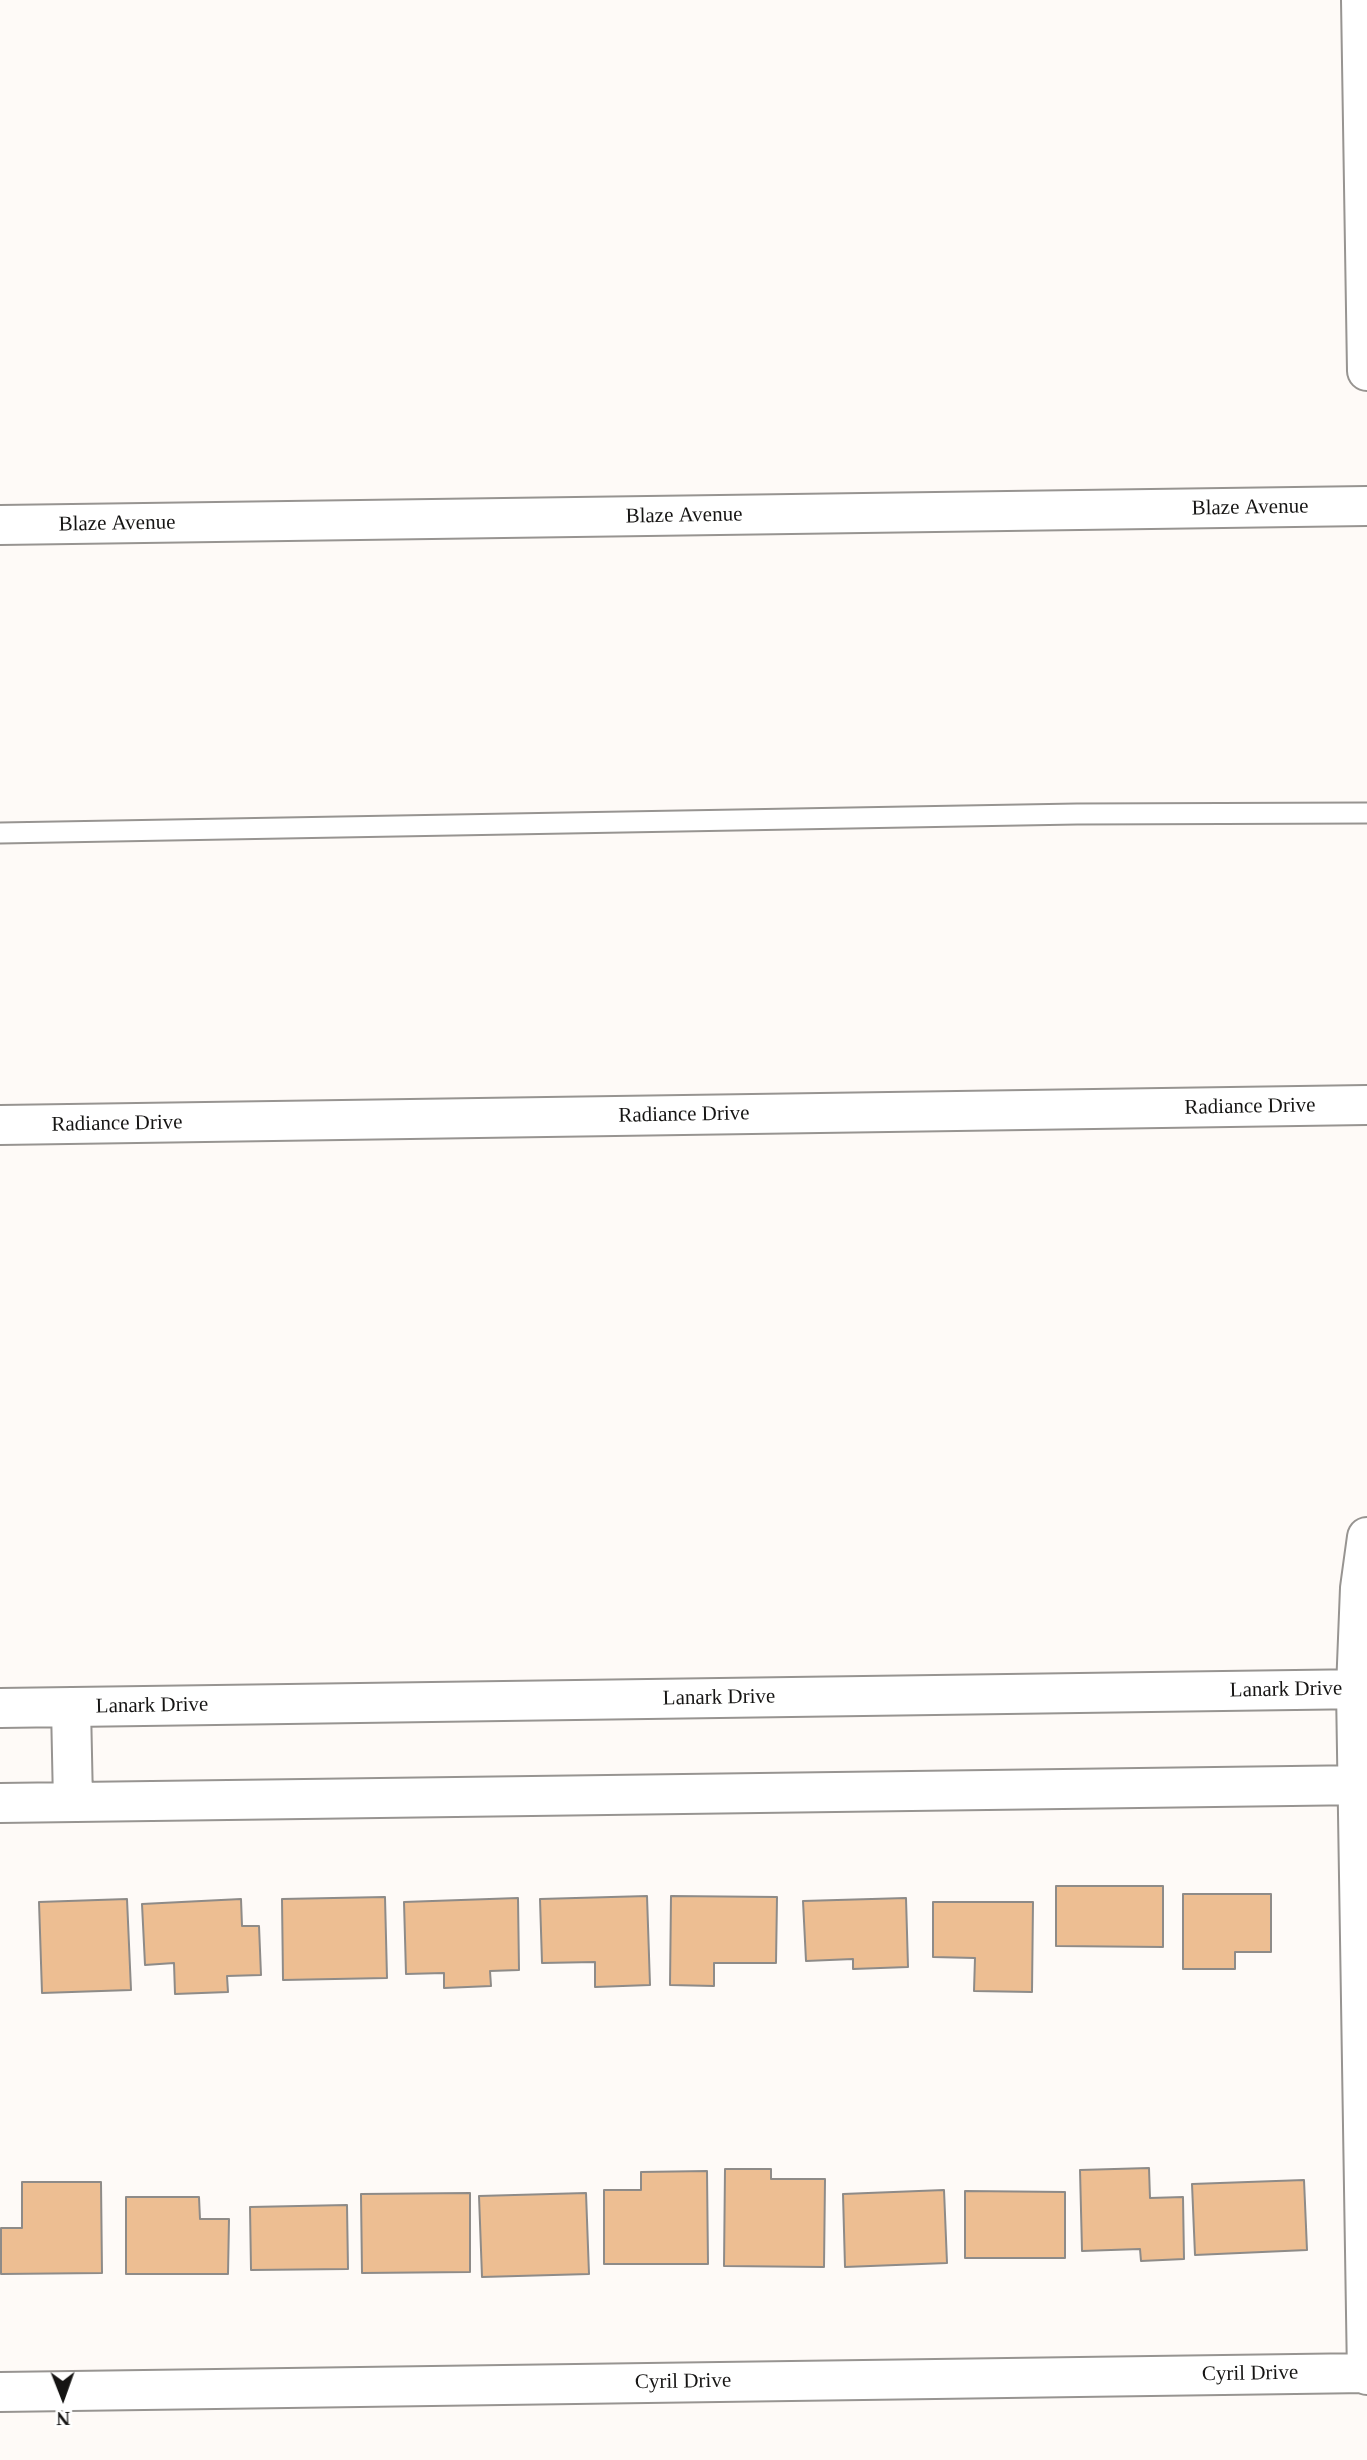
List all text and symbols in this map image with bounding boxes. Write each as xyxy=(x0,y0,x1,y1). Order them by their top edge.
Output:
street label: Blaze Avenue xyxy=(1191,494,1309,522)
street label: Blaze Avenue xyxy=(625,502,743,530)
street label: Blaze Avenue xyxy=(58,510,176,538)
street label: Radiance Drive xyxy=(1184,1093,1316,1121)
street label: Radiance Drive xyxy=(618,1101,750,1129)
street label: Radiance Drive xyxy=(51,1110,183,1138)
street label: Lanark Drive xyxy=(1230,1676,1342,1704)
street label: Lanark Drive xyxy=(663,1684,775,1712)
street label: Lanark Drive xyxy=(96,1692,208,1720)
street label: Cyril Drive xyxy=(1202,2361,1298,2387)
north arrow xyxy=(28,2362,98,2432)
street label: Cyril Drive xyxy=(635,2369,731,2395)
text: N xyxy=(56,2408,70,2429)

